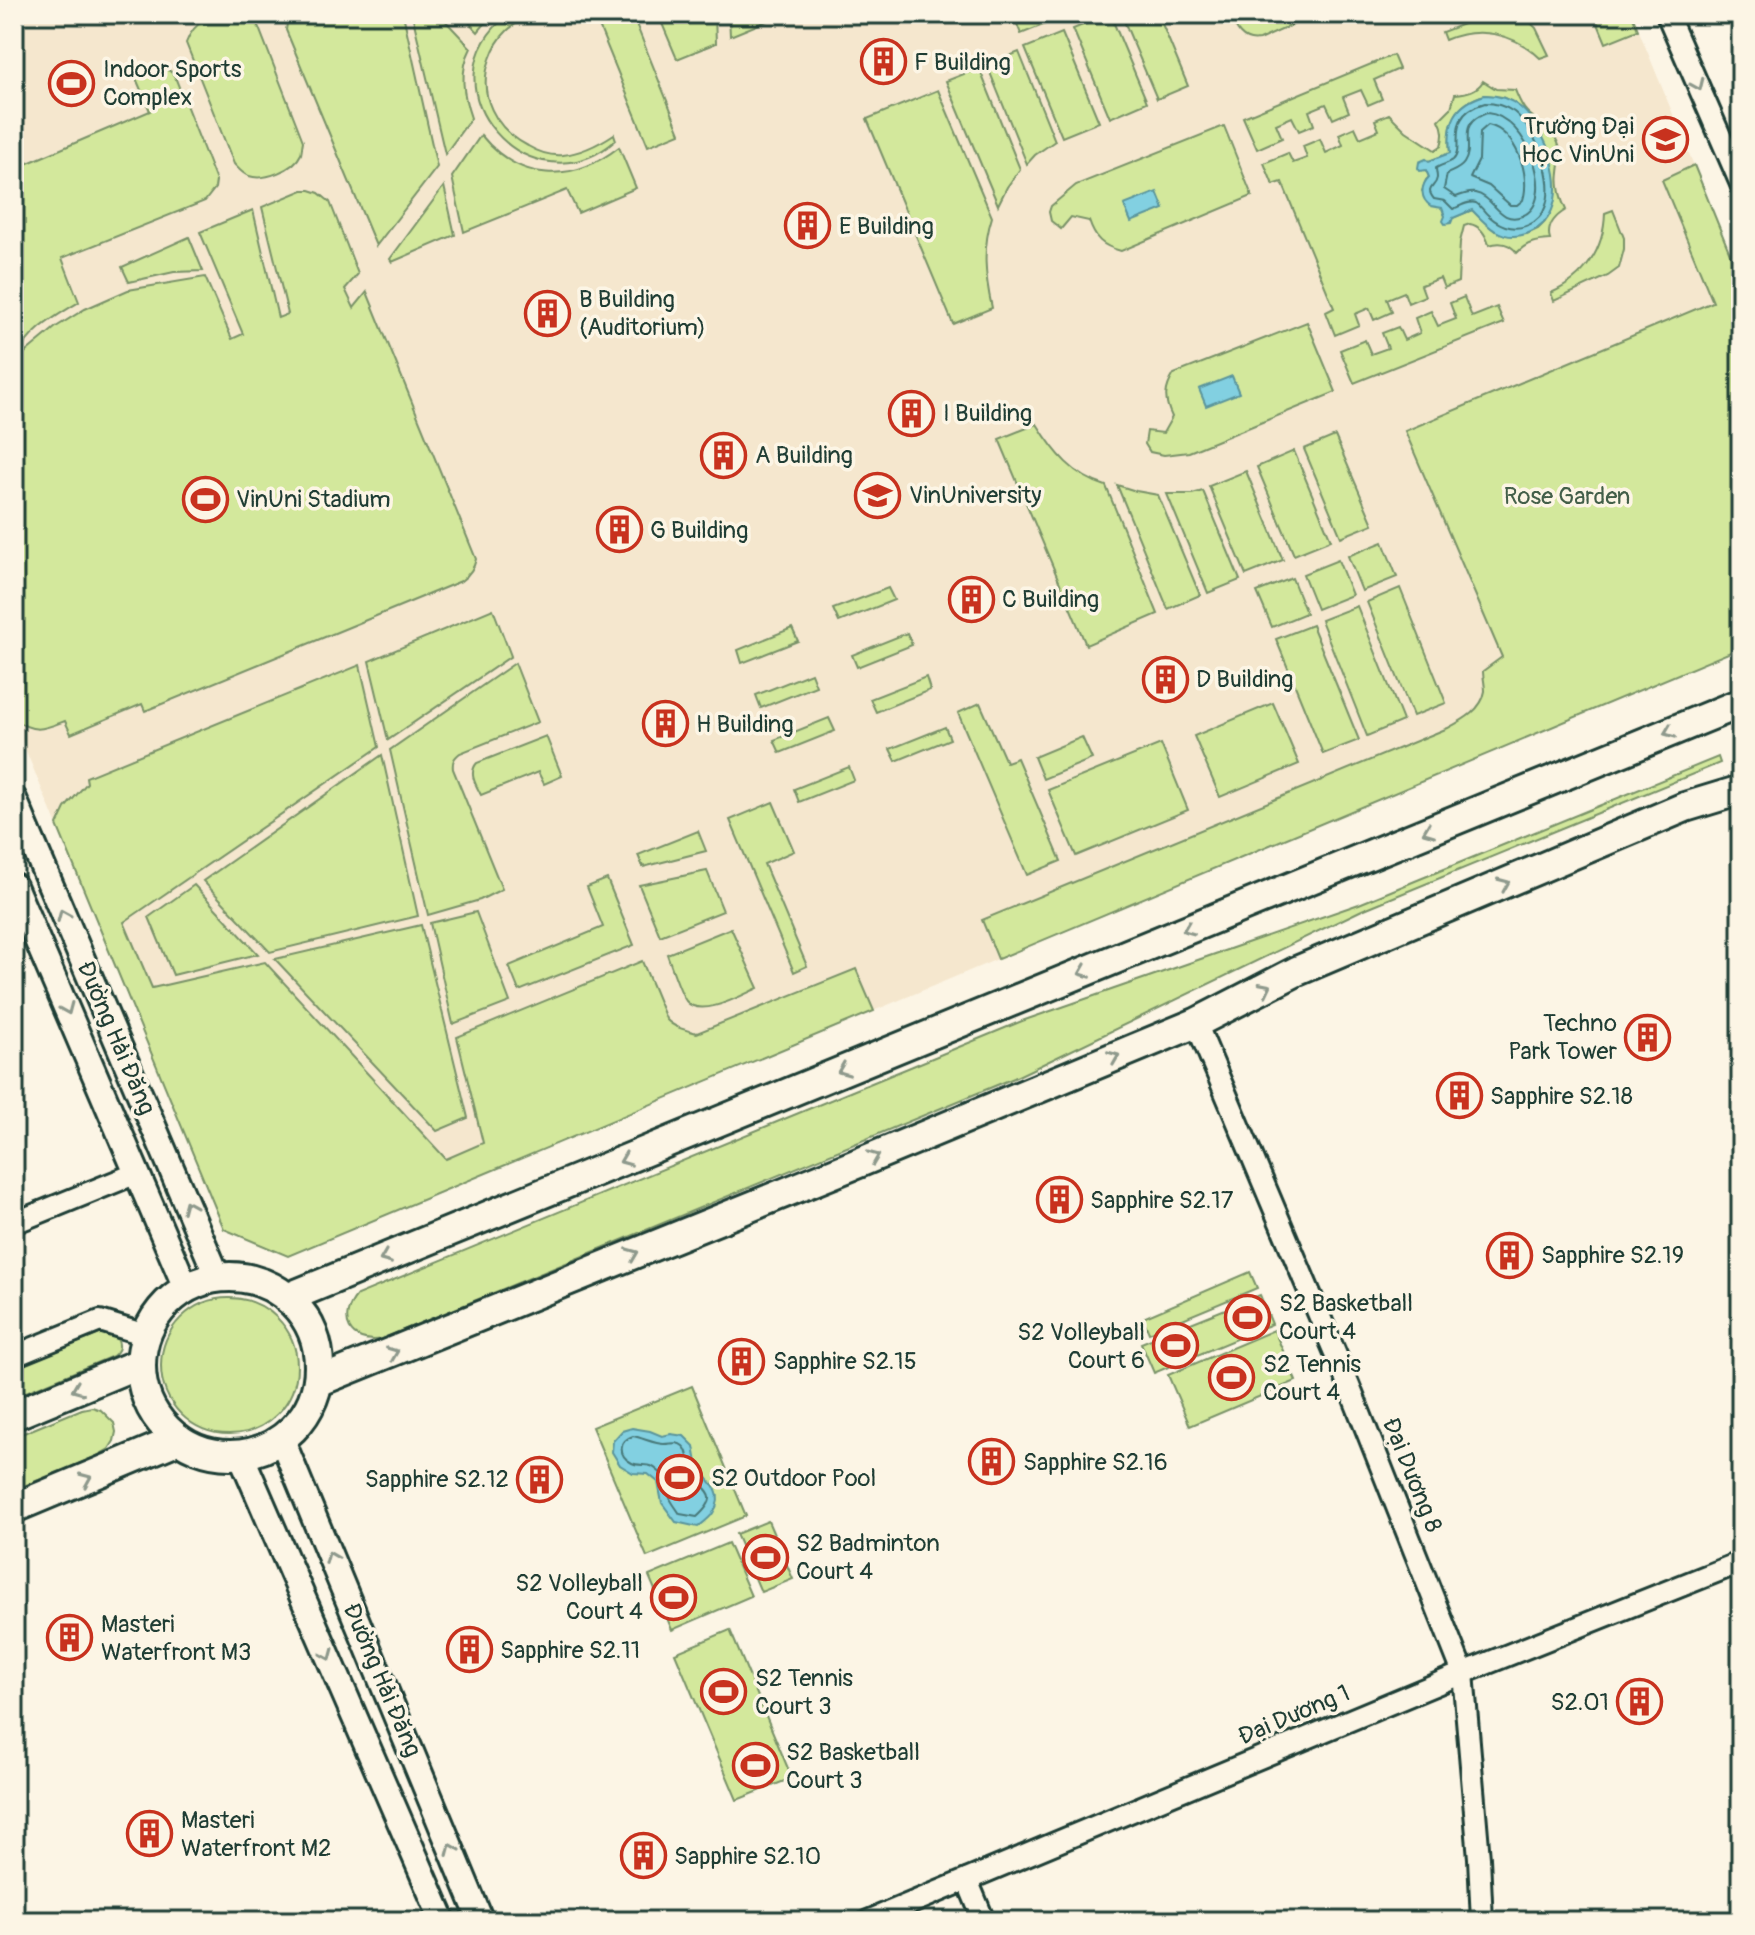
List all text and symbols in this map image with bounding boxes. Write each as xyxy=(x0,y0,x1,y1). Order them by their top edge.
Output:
building icon: F Building xyxy=(859,38,907,86)
place label: F Building xyxy=(914,48,1011,77)
place label: Indoor Sports Complex xyxy=(103,55,242,112)
sports icon: Indoor Sports Complex xyxy=(48,59,96,107)
one-way arrow xyxy=(1689,77,1705,91)
place label: Trường Đại Học VinUni xyxy=(1521,112,1634,169)
school or university icon: Trường Đại Học VinUni xyxy=(1641,116,1689,164)
building icon: E Building xyxy=(784,202,832,250)
place label: E Building xyxy=(839,212,934,241)
place label: B Building (Auditorium) xyxy=(579,285,706,342)
building icon: B Building (Auditorium) xyxy=(524,289,572,337)
building icon: I Building xyxy=(888,389,936,437)
place label: I Building xyxy=(943,399,1032,428)
building icon: A Building xyxy=(700,431,748,479)
place label: A Building xyxy=(755,441,853,470)
school or university icon: VinUniversity xyxy=(854,471,902,519)
sports icon: VinUni Stadium xyxy=(181,475,229,523)
place label: VinUniversity xyxy=(909,481,1042,510)
park label: Rose Garden xyxy=(1504,482,1630,511)
place label: VinUni Stadium xyxy=(236,485,390,514)
building icon: G Building xyxy=(595,506,643,554)
place label: G Building xyxy=(650,516,748,545)
building icon: C Building xyxy=(947,575,995,623)
place label: C Building xyxy=(1002,585,1099,614)
building icon: D Building xyxy=(1141,655,1189,703)
place label: D Building xyxy=(1196,665,1293,694)
building icon: H Building xyxy=(641,700,689,748)
place label: H Building xyxy=(696,710,794,739)
one-way arrow xyxy=(1663,723,1677,739)
one-way arrow xyxy=(1422,821,1436,838)
one-way arrow xyxy=(1496,877,1510,893)
one-way arrow xyxy=(57,909,73,923)
one-way arrow xyxy=(1182,920,1196,936)
street label: Đường Hải Đăng xyxy=(71,957,161,1119)
one-way arrow xyxy=(1078,962,1092,979)
one-way arrow xyxy=(1257,982,1272,997)
one-way arrow xyxy=(57,1001,73,1016)
place label: Techno Park Tower xyxy=(1508,1009,1617,1066)
building icon: Techno Park Tower xyxy=(1624,1013,1672,1061)
one-way arrow xyxy=(1106,1050,1120,1066)
one-way arrow xyxy=(837,1061,851,1077)
building icon: Sapphire S2.18 xyxy=(1435,1072,1483,1120)
place label: Sapphire S2.18 xyxy=(1490,1082,1633,1111)
one-way arrow xyxy=(619,1150,633,1166)
one-way arrow xyxy=(866,1150,880,1166)
building icon: Sapphire S2.17 xyxy=(1035,1176,1083,1224)
place label: Sapphire S2.17 xyxy=(1090,1186,1234,1215)
one-way arrow xyxy=(181,1200,197,1214)
building icon: Sapphire S2.19 xyxy=(1486,1231,1534,1279)
place label: Sapphire S2.19 xyxy=(1541,1241,1684,1270)
one-way arrow xyxy=(379,1248,393,1265)
one-way arrow xyxy=(625,1248,639,1264)
place label: S2 Basketball Court 4 xyxy=(1279,1289,1413,1346)
sports icon: S2 Basketball Court 4 xyxy=(1224,1293,1272,1341)
place label: S2 Volleyball Court 6 xyxy=(1017,1318,1145,1375)
sports icon: S2 Volleyball Court 6 xyxy=(1152,1322,1200,1370)
building icon: Sapphire S2.15 xyxy=(718,1337,766,1385)
one-way arrow xyxy=(385,1346,399,1362)
place label: Sapphire S2.15 xyxy=(773,1347,917,1376)
place label: S2 Tennis Court 4 xyxy=(1263,1350,1361,1407)
sports icon: S2 Tennis Court 4 xyxy=(1208,1354,1256,1402)
one-way arrow xyxy=(71,1379,85,1395)
street label: Đại Dương 8 xyxy=(1376,1413,1448,1537)
building icon: Sapphire S2.16 xyxy=(968,1438,1016,1486)
place label: Sapphire S2.16 xyxy=(1023,1448,1168,1477)
sports icon: S2 Outdoor Pool xyxy=(656,1454,704,1502)
building icon: Sapphire S2.12 xyxy=(516,1455,564,1503)
place label: S2 Outdoor Pool xyxy=(711,1464,876,1493)
place label: Sapphire S2.12 xyxy=(365,1465,509,1494)
one-way arrow xyxy=(78,1472,92,1488)
place label: S2 Badminton Court 4 xyxy=(796,1529,940,1586)
sports icon: S2 Badminton Court 4 xyxy=(741,1533,789,1581)
one-way arrow xyxy=(324,1551,340,1565)
place label: S2 Volleyball Court 4 xyxy=(515,1569,643,1626)
sports icon: S2 Volleyball Court 4 xyxy=(650,1573,698,1621)
street label: Đường Hải Đăng xyxy=(337,1599,427,1761)
place label: Masteri Waterfront M3 xyxy=(101,1610,251,1667)
building icon: Masteri Waterfront M3 xyxy=(46,1614,94,1662)
building icon: Sapphire S2.11 xyxy=(445,1626,493,1674)
place label: Sapphire S2.11 xyxy=(500,1636,640,1665)
one-way arrow xyxy=(318,1647,334,1661)
place label: S2 Tennis Court 3 xyxy=(755,1664,853,1721)
sports icon: S2 Tennis Court 3 xyxy=(700,1668,748,1716)
building icon: S2.01 xyxy=(1616,1678,1664,1726)
street label: Đại Dương 1 xyxy=(1234,1679,1354,1751)
place label: S2.01 xyxy=(1551,1688,1609,1717)
place label: S2 Basketball Court 3 xyxy=(786,1738,920,1795)
sports icon: S2 Basketball Court 3 xyxy=(731,1742,779,1790)
place label: Masteri Waterfront M2 xyxy=(181,1806,331,1863)
building icon: Masteri Waterfront M2 xyxy=(126,1810,174,1858)
building icon: Sapphire S2.10 xyxy=(619,1832,667,1880)
place label: Sapphire S2.10 xyxy=(674,1842,821,1871)
one-way arrow xyxy=(445,1843,461,1857)

